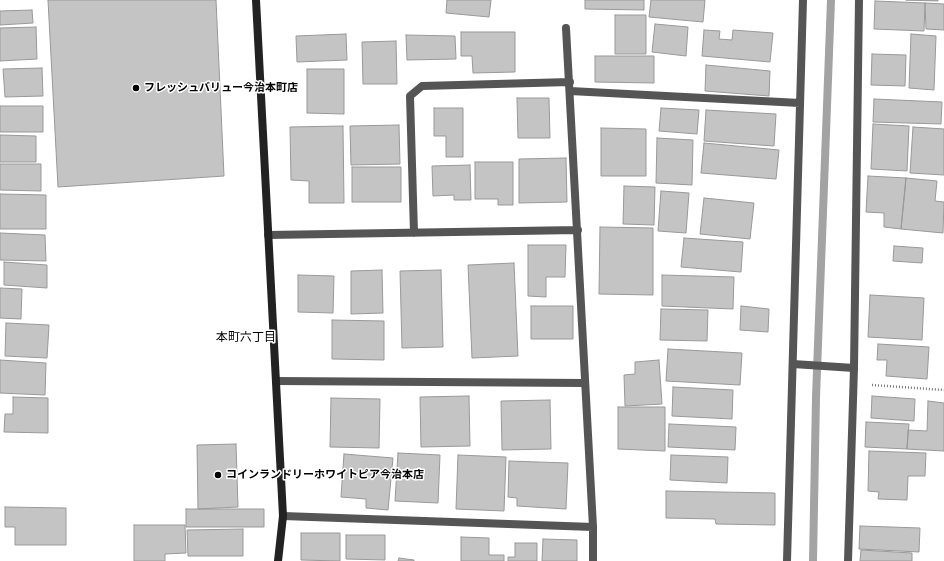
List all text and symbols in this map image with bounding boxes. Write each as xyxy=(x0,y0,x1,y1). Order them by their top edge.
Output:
place label: フレッシュバリュー今治本町店 xyxy=(144,81,298,95)
marker: フレッシュバリュー今治本町店 xyxy=(131,83,141,93)
district label: 本町六丁目 xyxy=(216,330,276,344)
place label: コインランドリーホワイトピア今治本店 xyxy=(226,468,424,482)
marker: コインランドリーホワイトピア今治本店 xyxy=(213,470,223,480)

